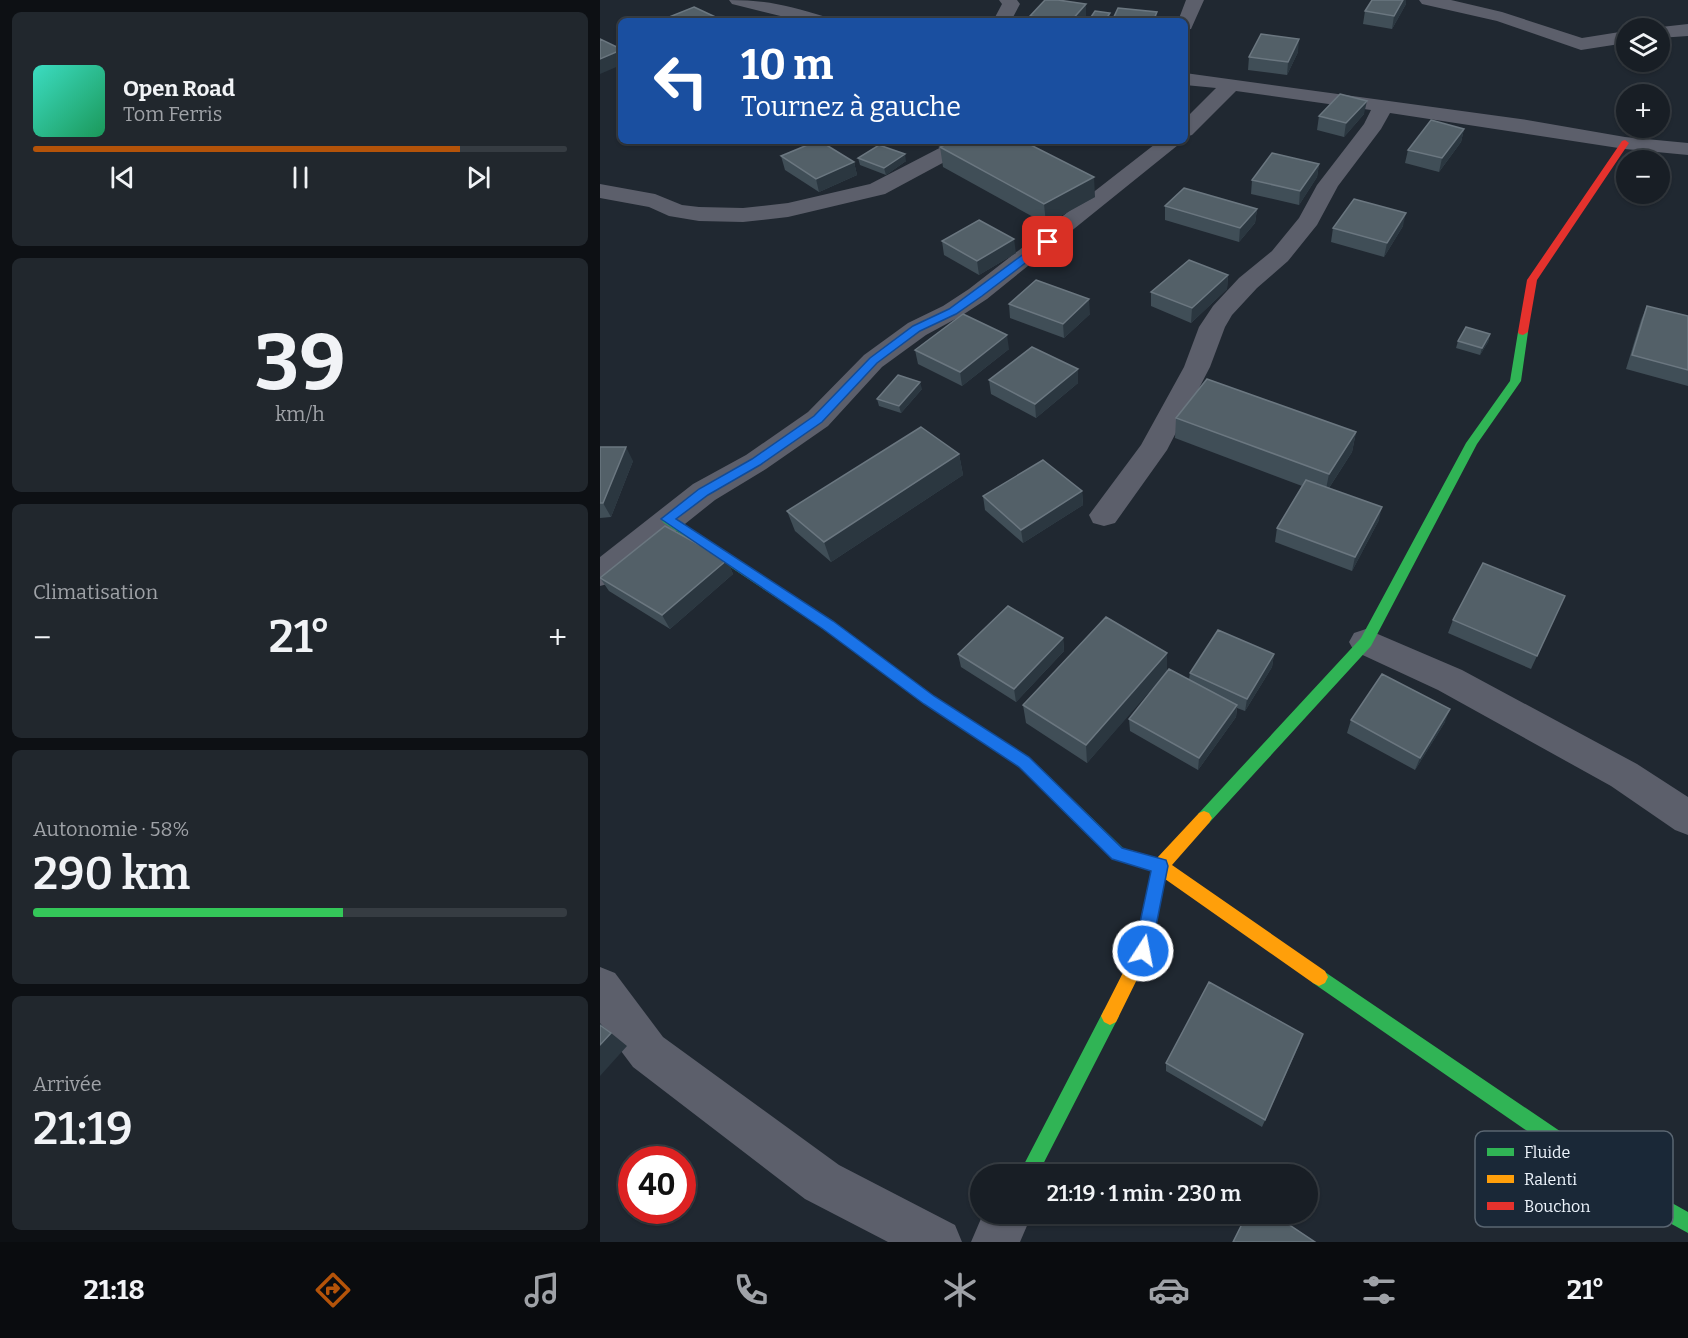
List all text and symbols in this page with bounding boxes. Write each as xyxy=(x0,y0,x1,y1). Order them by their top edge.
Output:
map controls xyxy=(1616,18,1670,204)
button: layers xyxy=(1616,18,1670,72)
text: 10 m xyxy=(741,40,833,90)
icon: left xyxy=(642,42,720,120)
text: Open Road xyxy=(123,75,235,102)
button: + xyxy=(1616,84,1670,138)
text: Tournez à gauche xyxy=(741,91,961,123)
text: Tom Ferris xyxy=(123,102,222,126)
button: − xyxy=(1616,150,1670,204)
icon: previous xyxy=(106,161,139,194)
icon: pause xyxy=(284,161,317,194)
icon: next xyxy=(462,161,495,194)
pin xyxy=(1022,216,1073,267)
icon: arrive xyxy=(1031,225,1064,258)
text: 39 xyxy=(254,316,346,410)
text: km/h xyxy=(275,402,325,426)
text: Climatisation xyxy=(33,580,158,604)
text: 21° xyxy=(269,610,331,664)
text: − xyxy=(33,618,51,658)
text: + xyxy=(548,618,567,658)
text: Autonomie · 58% xyxy=(33,817,189,841)
text: 290 km xyxy=(33,847,190,901)
position arrow xyxy=(1111,919,1175,983)
text: Arrivée xyxy=(33,1072,102,1096)
text: 21:19 xyxy=(33,1102,133,1156)
legend xyxy=(1475,1131,1673,1227)
text: Fluide xyxy=(1524,1143,1570,1162)
speed limit sign: 40 xyxy=(618,1146,696,1224)
text: Ralenti xyxy=(1524,1170,1577,1189)
text: 21:19 · 1 min · 230 m xyxy=(1047,1180,1241,1207)
text: Bouchon xyxy=(1524,1197,1590,1216)
icon: directions xyxy=(312,1269,354,1311)
icon: music xyxy=(521,1269,563,1311)
icon: phone xyxy=(730,1269,772,1311)
icon: climate xyxy=(939,1269,981,1311)
icon: car xyxy=(1148,1269,1190,1311)
icon: filters xyxy=(1358,1269,1400,1311)
text: 21:18 xyxy=(84,1274,145,1306)
text: 21° xyxy=(1567,1274,1604,1306)

